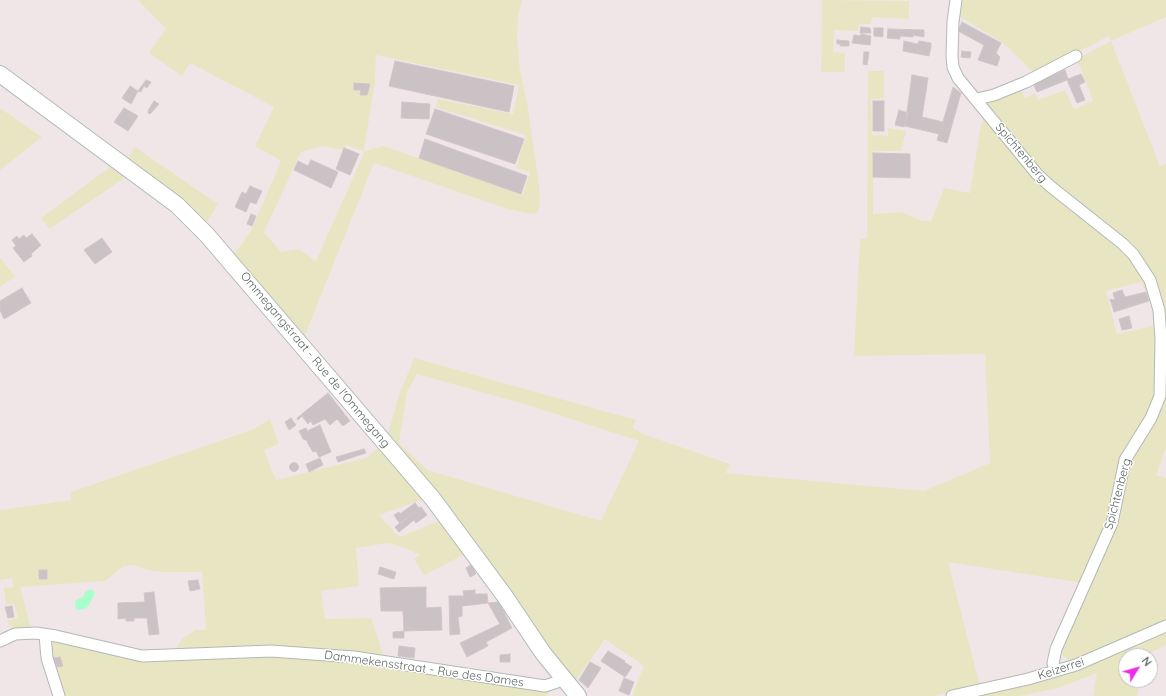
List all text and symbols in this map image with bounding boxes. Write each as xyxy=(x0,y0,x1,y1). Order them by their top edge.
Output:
street label: Spichtenberg xyxy=(992,120,1050,186)
street label: Ommegangstraat - Rue de l'Ommegang xyxy=(237,269,393,451)
street label: Spichtenberg xyxy=(1102,457,1134,531)
street label: Dammekensstraat - Rue des Dames xyxy=(323,648,525,690)
north arrow xyxy=(1118,648,1158,688)
text: N xyxy=(1139,654,1155,669)
street label: Keizerrei xyxy=(1036,655,1086,683)

